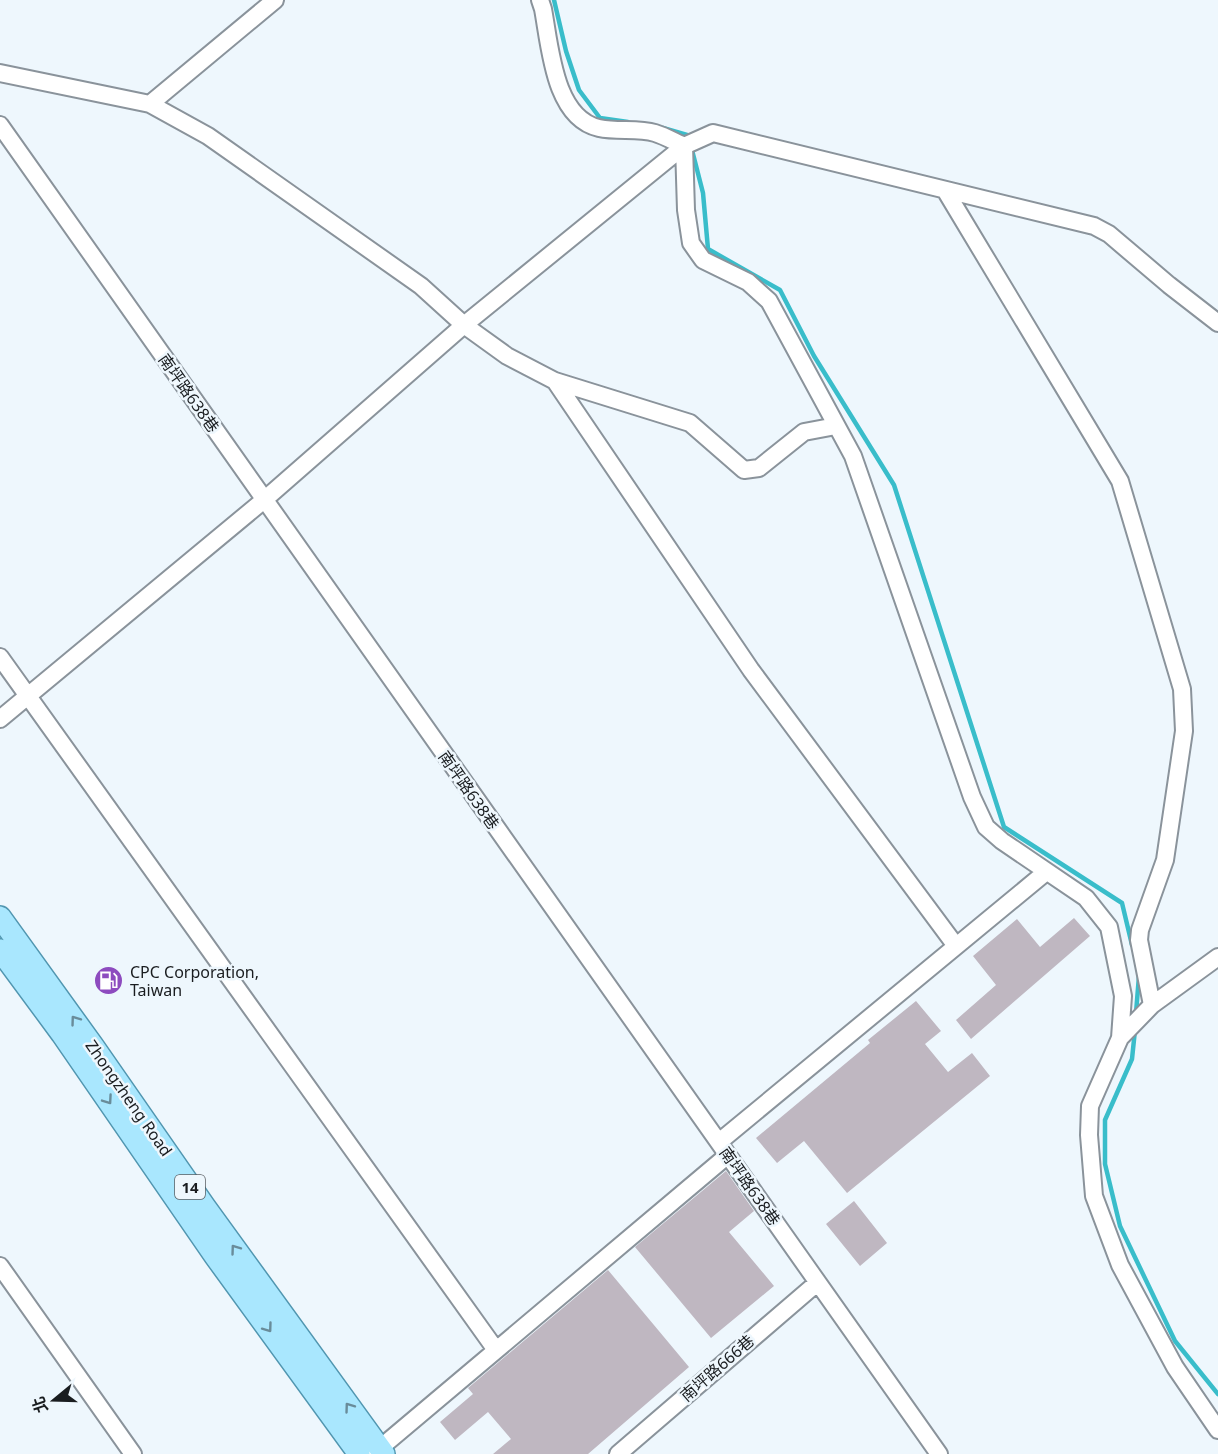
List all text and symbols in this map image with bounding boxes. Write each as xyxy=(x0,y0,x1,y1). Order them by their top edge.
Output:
street label: 南坪路638巷 xyxy=(154,349,224,437)
street label: 南坪路638巷 xyxy=(434,746,504,834)
place label: CPC Corporation, Taiwan xyxy=(130,961,259,1001)
fuel station icon: CPC Corporation, Taiwan xyxy=(93,965,125,997)
one-way arrow xyxy=(71,1016,82,1027)
street label: Zhongzheng Road xyxy=(81,1035,177,1161)
one-way arrow xyxy=(101,1093,112,1104)
street label: 南坪路638巷 xyxy=(715,1142,785,1230)
road number: 14 xyxy=(175,1175,205,1199)
one-way arrow xyxy=(231,1244,242,1255)
one-way arrow xyxy=(261,1322,272,1333)
street label: 南坪路666巷 xyxy=(675,1330,759,1406)
north arrow xyxy=(24,1370,84,1430)
text: 北 xyxy=(27,1394,53,1416)
one-way arrow xyxy=(345,1402,356,1413)

